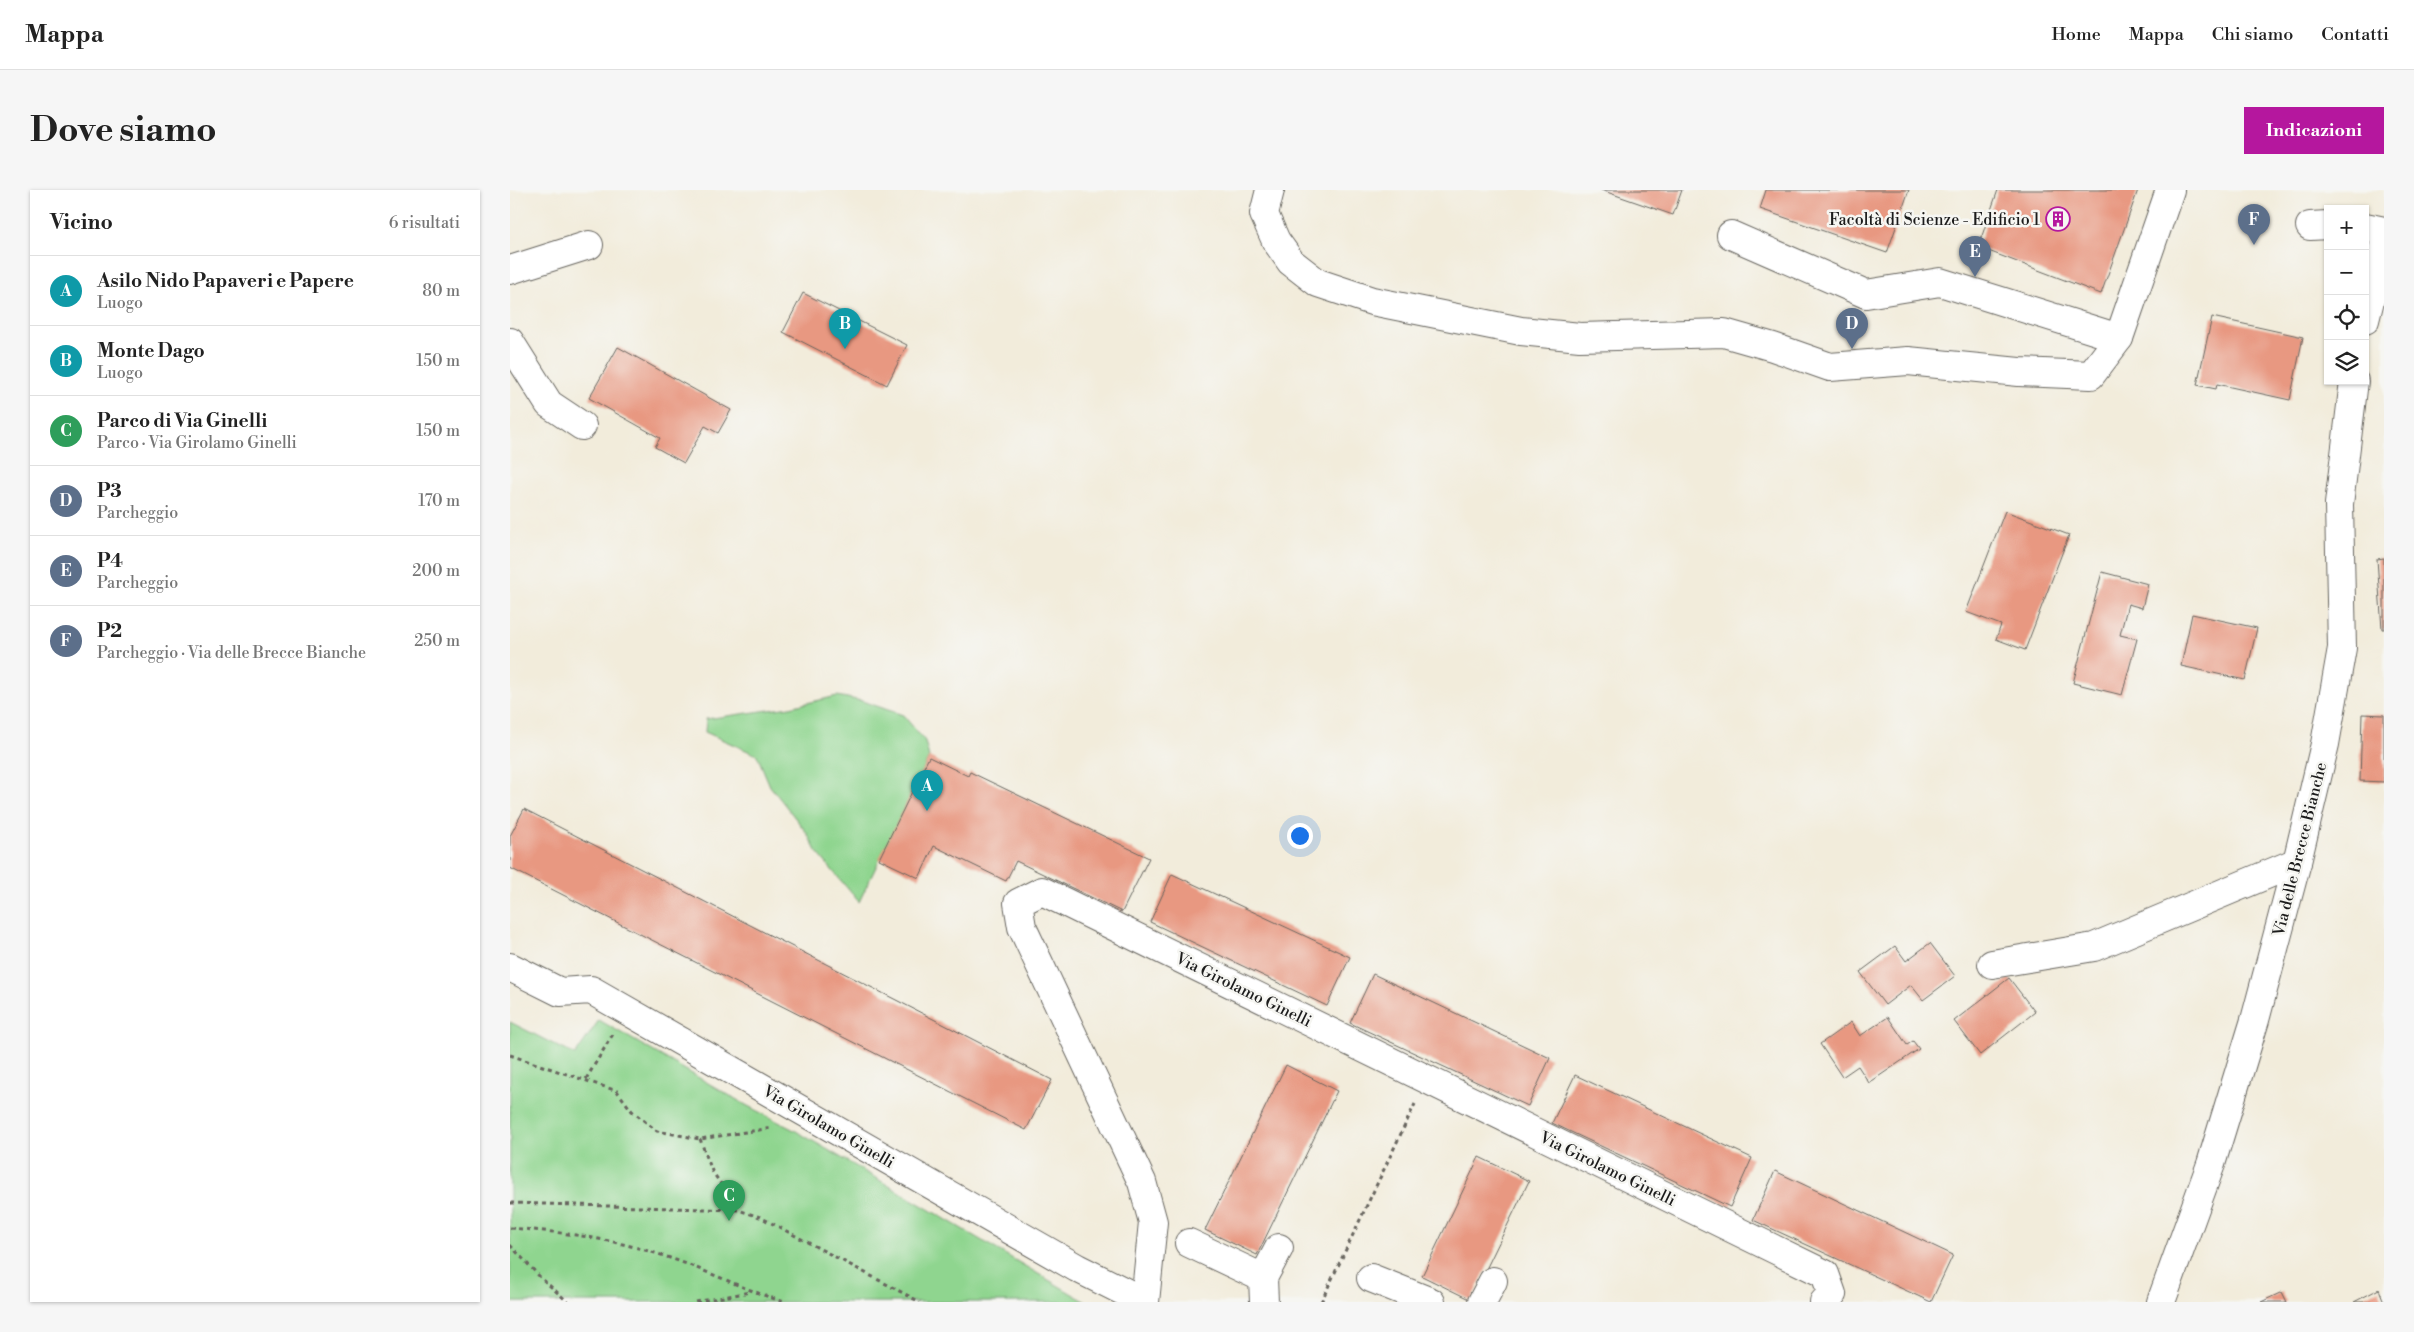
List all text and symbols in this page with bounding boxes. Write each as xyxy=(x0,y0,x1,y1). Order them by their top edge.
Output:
text: Mappa xyxy=(25,20,104,50)
text: Home xyxy=(2051,23,2101,46)
text: Mappa xyxy=(2129,23,2184,46)
text: Chi siamo xyxy=(2212,23,2293,46)
text: Contatti xyxy=(2321,23,2389,46)
button: Indicazioni xyxy=(2244,107,2384,154)
text: Dove siamo xyxy=(30,109,217,152)
pin: F xyxy=(2238,204,2270,245)
map controls xyxy=(2324,205,2369,385)
button: + xyxy=(2324,205,2369,250)
building icon: Facoltà di Scienze - Edificio 1 xyxy=(2045,206,2071,232)
text: Vicino xyxy=(50,210,113,236)
place label: Facoltà di Scienze - Edificio 1 xyxy=(1829,210,2040,230)
text: 6 risultati xyxy=(389,213,460,233)
pin: E xyxy=(1959,236,1991,277)
button: − xyxy=(2324,250,2369,295)
text: Asilo Nido Papaveri e Papere xyxy=(97,269,354,293)
text: A xyxy=(60,281,72,301)
text: 80 m xyxy=(422,281,460,301)
text: Luogo xyxy=(97,293,143,313)
button: locate xyxy=(2324,295,2369,340)
pin: B xyxy=(829,308,861,349)
pin: D xyxy=(1836,308,1868,349)
text: Monte Dago xyxy=(97,339,205,363)
button: layers xyxy=(2324,340,2369,385)
text: B xyxy=(60,351,72,371)
text: 150 m xyxy=(416,351,460,371)
text: Luogo xyxy=(97,363,143,383)
text: Parco di Via Ginelli xyxy=(97,409,267,433)
text: C xyxy=(60,421,72,441)
text: 150 m xyxy=(416,421,460,441)
text: Parco · Via Girolamo Ginelli xyxy=(97,433,297,453)
text: P3 xyxy=(97,479,122,503)
text: D xyxy=(60,491,72,511)
text: 170 m xyxy=(418,491,460,511)
text: Parcheggio xyxy=(97,503,178,523)
text: P4 xyxy=(97,549,123,573)
text: E xyxy=(60,561,72,581)
text: 200 m xyxy=(412,561,460,581)
text: Parcheggio xyxy=(97,573,178,593)
text: P2 xyxy=(97,619,122,643)
text: F xyxy=(60,631,72,651)
text: 250 m xyxy=(414,631,460,651)
text: Parcheggio · Via delle Brecce Bianche xyxy=(97,643,366,663)
street label: Via delle Brecce Bianche xyxy=(2268,760,2331,939)
pin: A xyxy=(911,770,943,811)
your location xyxy=(1287,823,1313,849)
street label: Via Girolamo Ginelli xyxy=(1172,948,1315,1031)
street label: Via Girolamo Ginelli xyxy=(758,1081,898,1173)
street label: Via Girolamo Ginelli xyxy=(1536,1127,1679,1210)
pin: C xyxy=(713,1180,745,1221)

